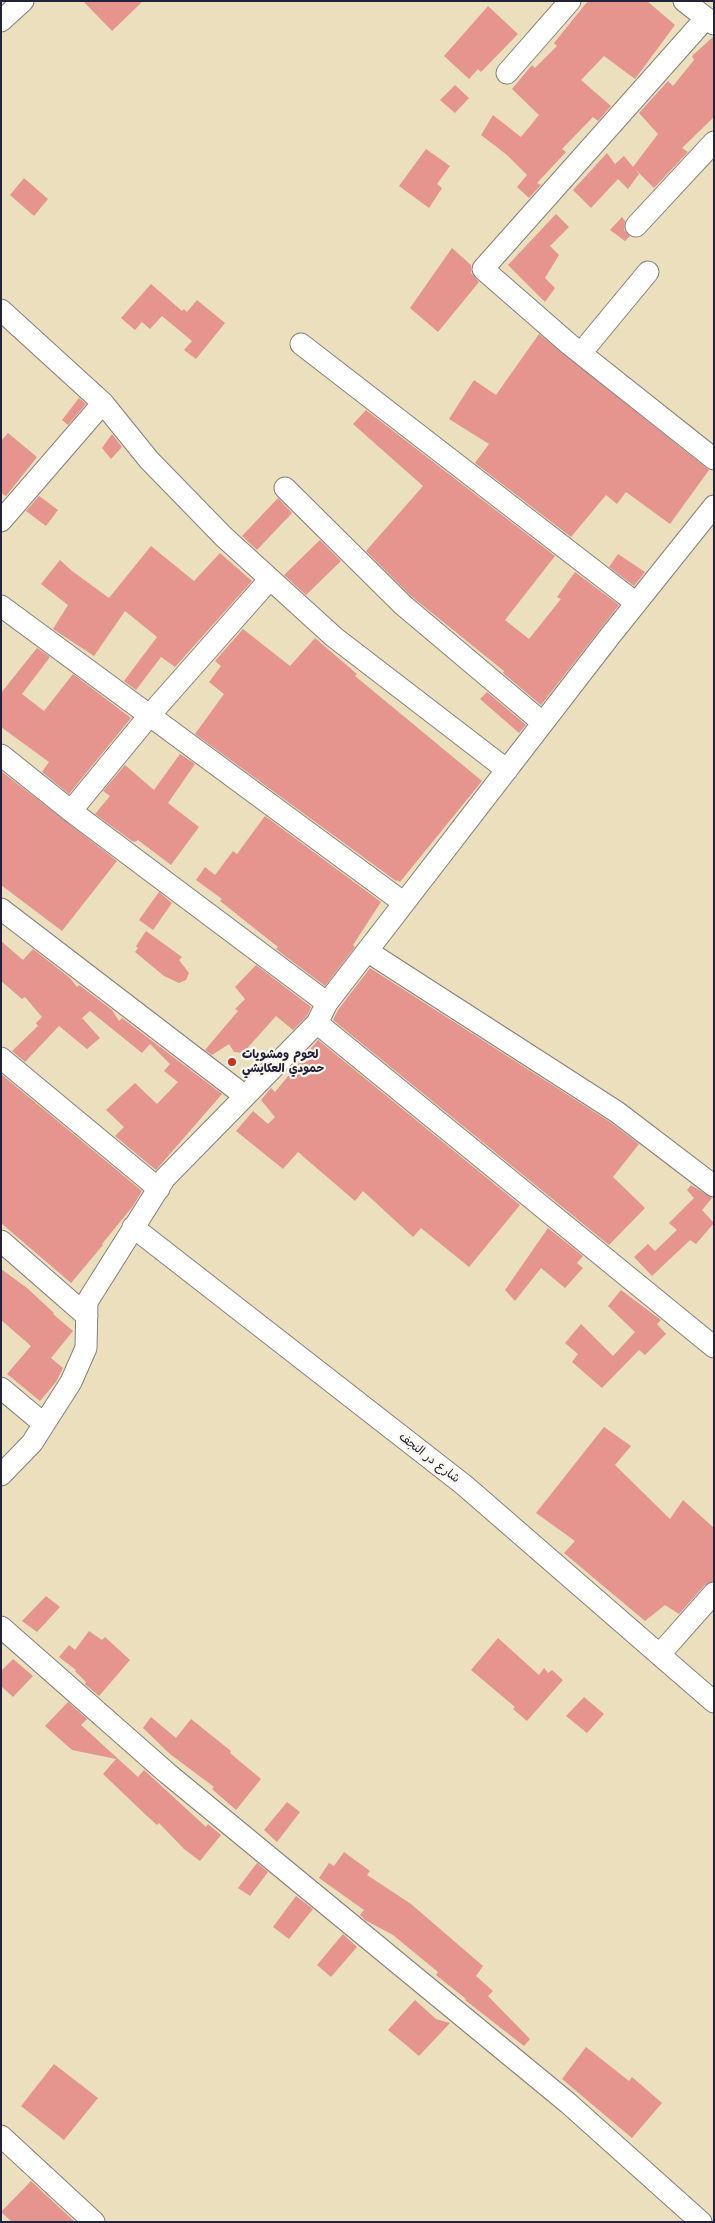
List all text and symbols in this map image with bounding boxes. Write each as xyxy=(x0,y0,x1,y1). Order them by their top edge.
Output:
place label: لحوم ومشويات حمودي العكايشي xyxy=(242,1048,324,1076)
marker: لحوم ومشويات حمودي العكايشي xyxy=(226,1056,238,1068)
street label: شارع در النجف xyxy=(396,1430,462,1486)

